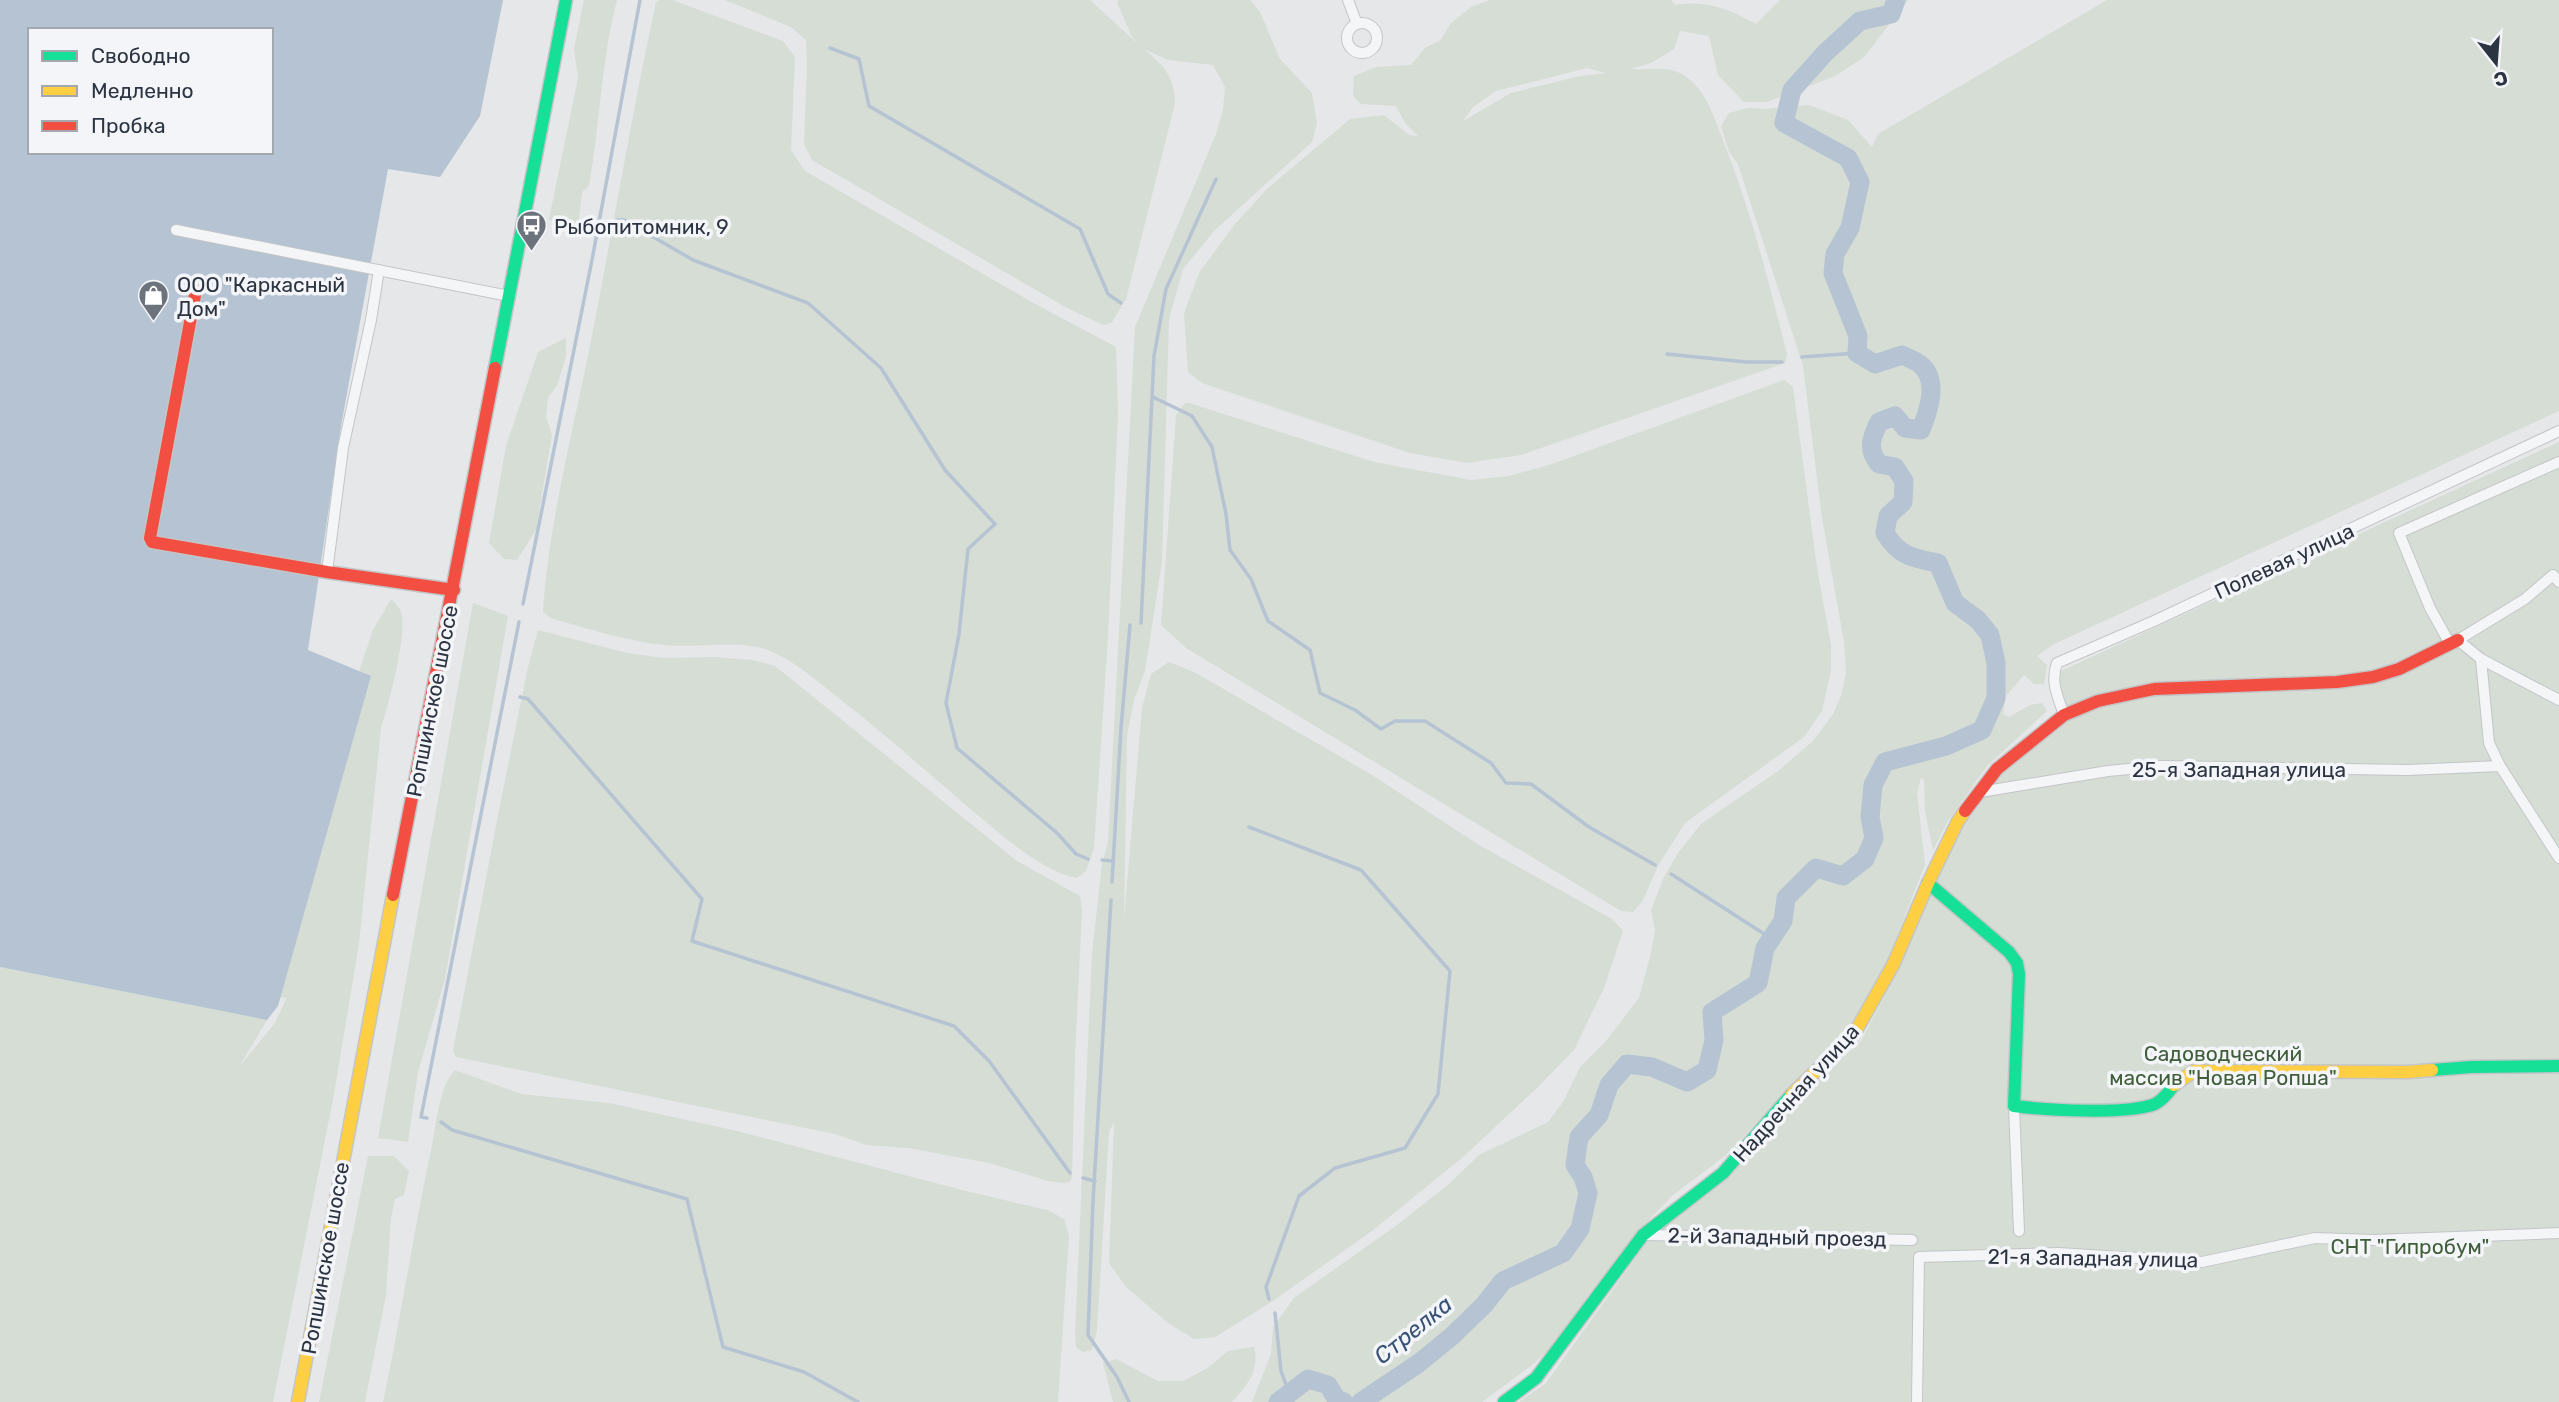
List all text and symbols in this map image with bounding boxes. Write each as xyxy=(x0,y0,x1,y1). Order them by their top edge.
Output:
legend xyxy=(28,28,273,154)
north arrow xyxy=(2461,28,2531,98)
text: Свободно xyxy=(91,43,191,68)
text: С xyxy=(2491,66,2511,92)
text: Медленно xyxy=(91,78,194,103)
text: Пробка xyxy=(91,113,166,138)
bus stop icon: Рыбопитомник, 9 xyxy=(514,209,548,253)
place label: Рыбопитомник, 9 xyxy=(554,214,729,239)
place label: ООО "Каркасный Дом" xyxy=(177,272,345,321)
shop icon: ООО "Каркасный Дом" xyxy=(137,279,171,323)
street label: Полевая улица xyxy=(2210,518,2358,604)
street label: Ропшинское шоссе xyxy=(401,603,463,799)
street label: 25-я Западная улица xyxy=(2132,757,2346,782)
street label: Надречная улица xyxy=(1728,1019,1864,1167)
park label: Садоводческий массив "Новая Ропша" xyxy=(2109,1041,2337,1090)
street label: Ропшинское шоссе xyxy=(296,1160,354,1356)
street label: 2-й Западный проезд xyxy=(1667,1223,1887,1251)
park label: СНТ "Гипробум" xyxy=(2331,1234,2489,1259)
street label: 21-я Западная улица xyxy=(1987,1244,2199,1272)
water label: Стрелка xyxy=(1368,1290,1458,1370)

